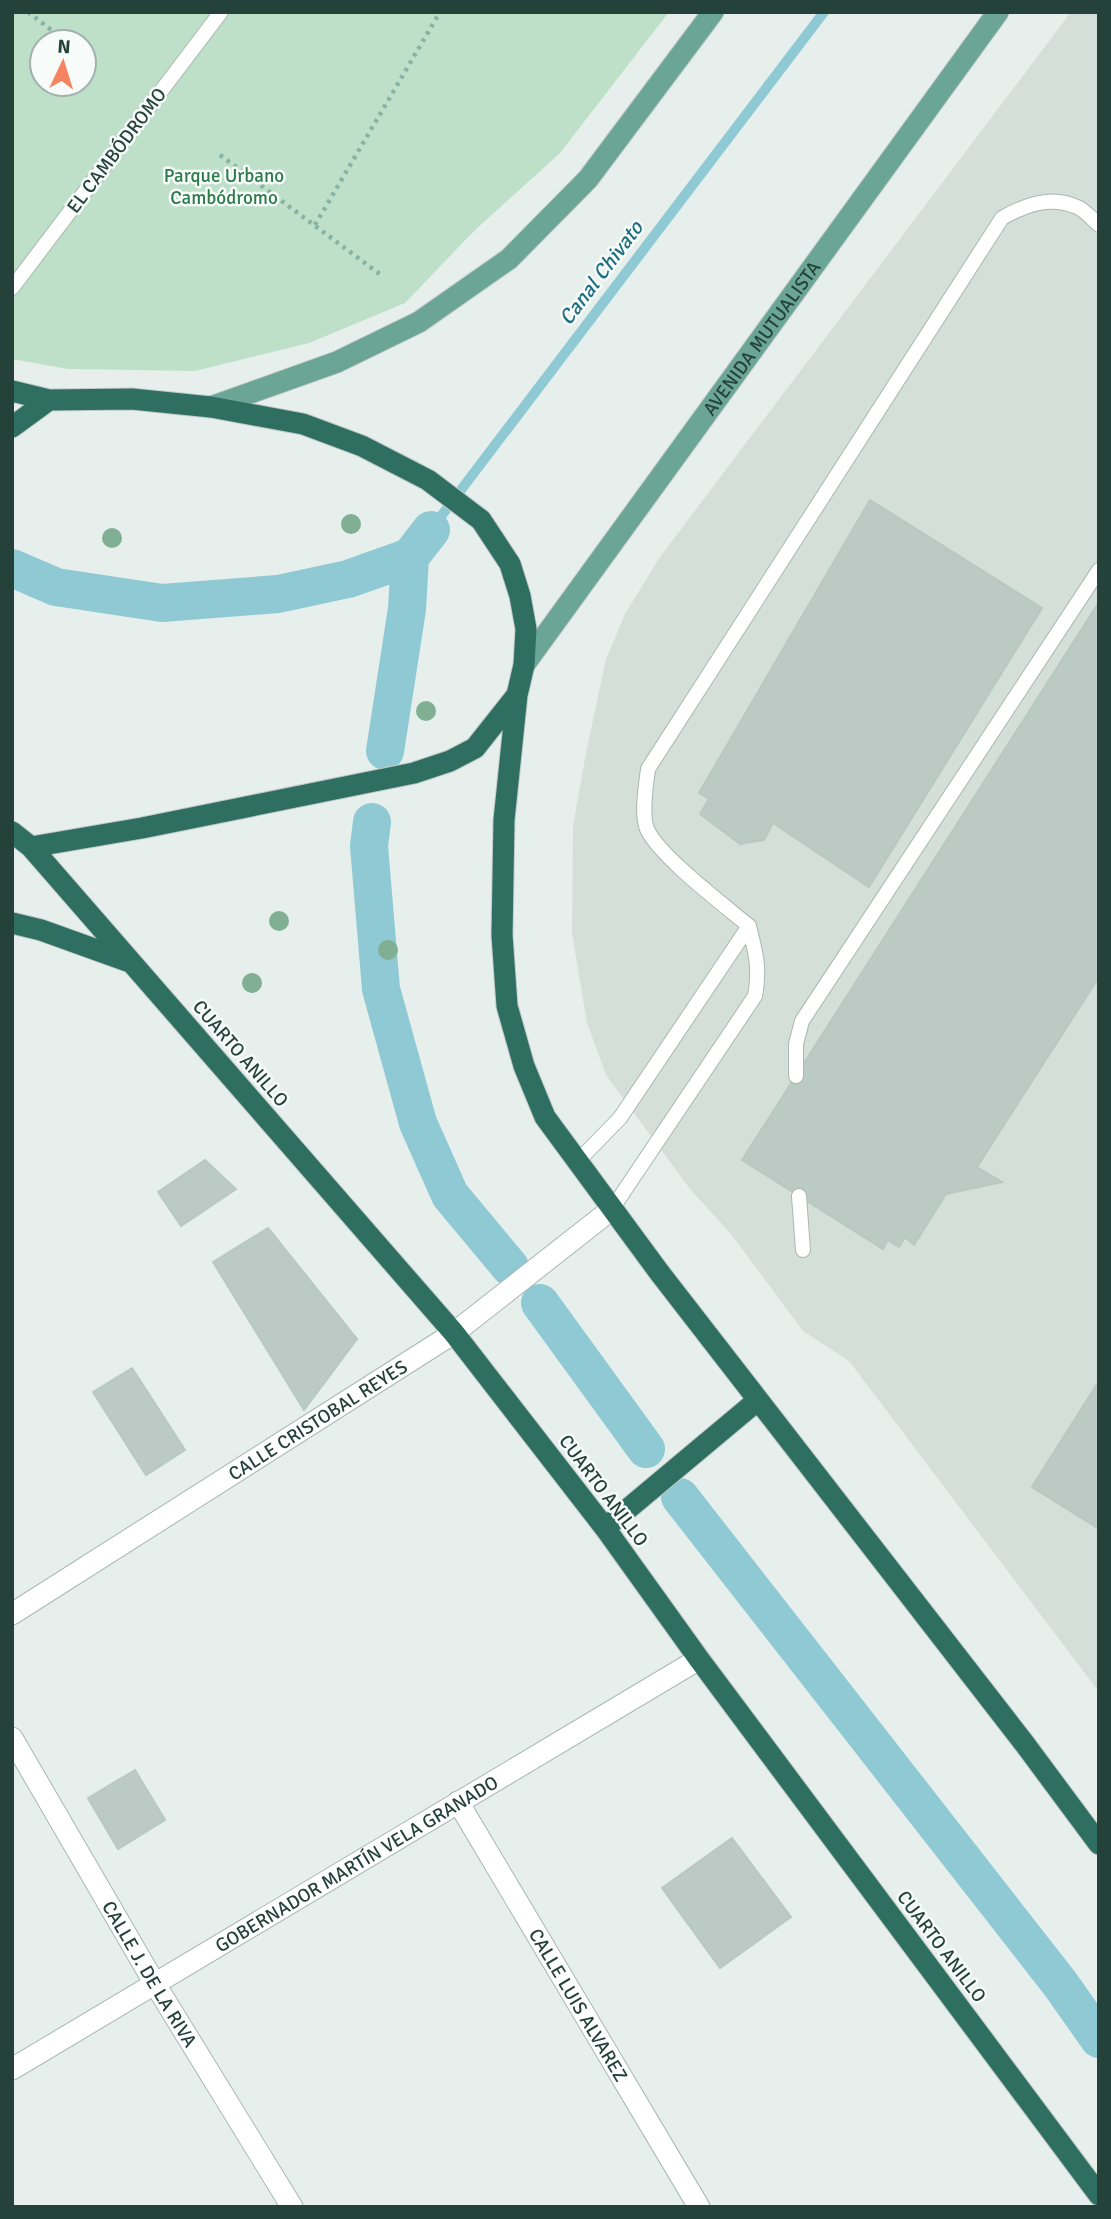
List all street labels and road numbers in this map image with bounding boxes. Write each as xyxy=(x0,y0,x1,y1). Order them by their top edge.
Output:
street label: EL CAMBÓDROMO xyxy=(62,83,172,218)
street label: AVENIDA MUTUALISTA xyxy=(698,256,826,421)
street label: CUARTO ANILLO xyxy=(187,995,293,1112)
street label: CALLE CRISTOBAL REYES xyxy=(224,1355,412,1486)
street label: CUARTO ANILLO xyxy=(553,1430,653,1551)
street label: GOBERNADOR MARTÍN VELA GRANADO xyxy=(211,1771,503,1958)
street label: CUARTO ANILLO xyxy=(891,1886,991,2007)
street label: CALLE J. DE LA RIVA xyxy=(96,1897,202,2052)
street label: CALLE LUIS ALVAREZ xyxy=(523,1924,633,2086)

